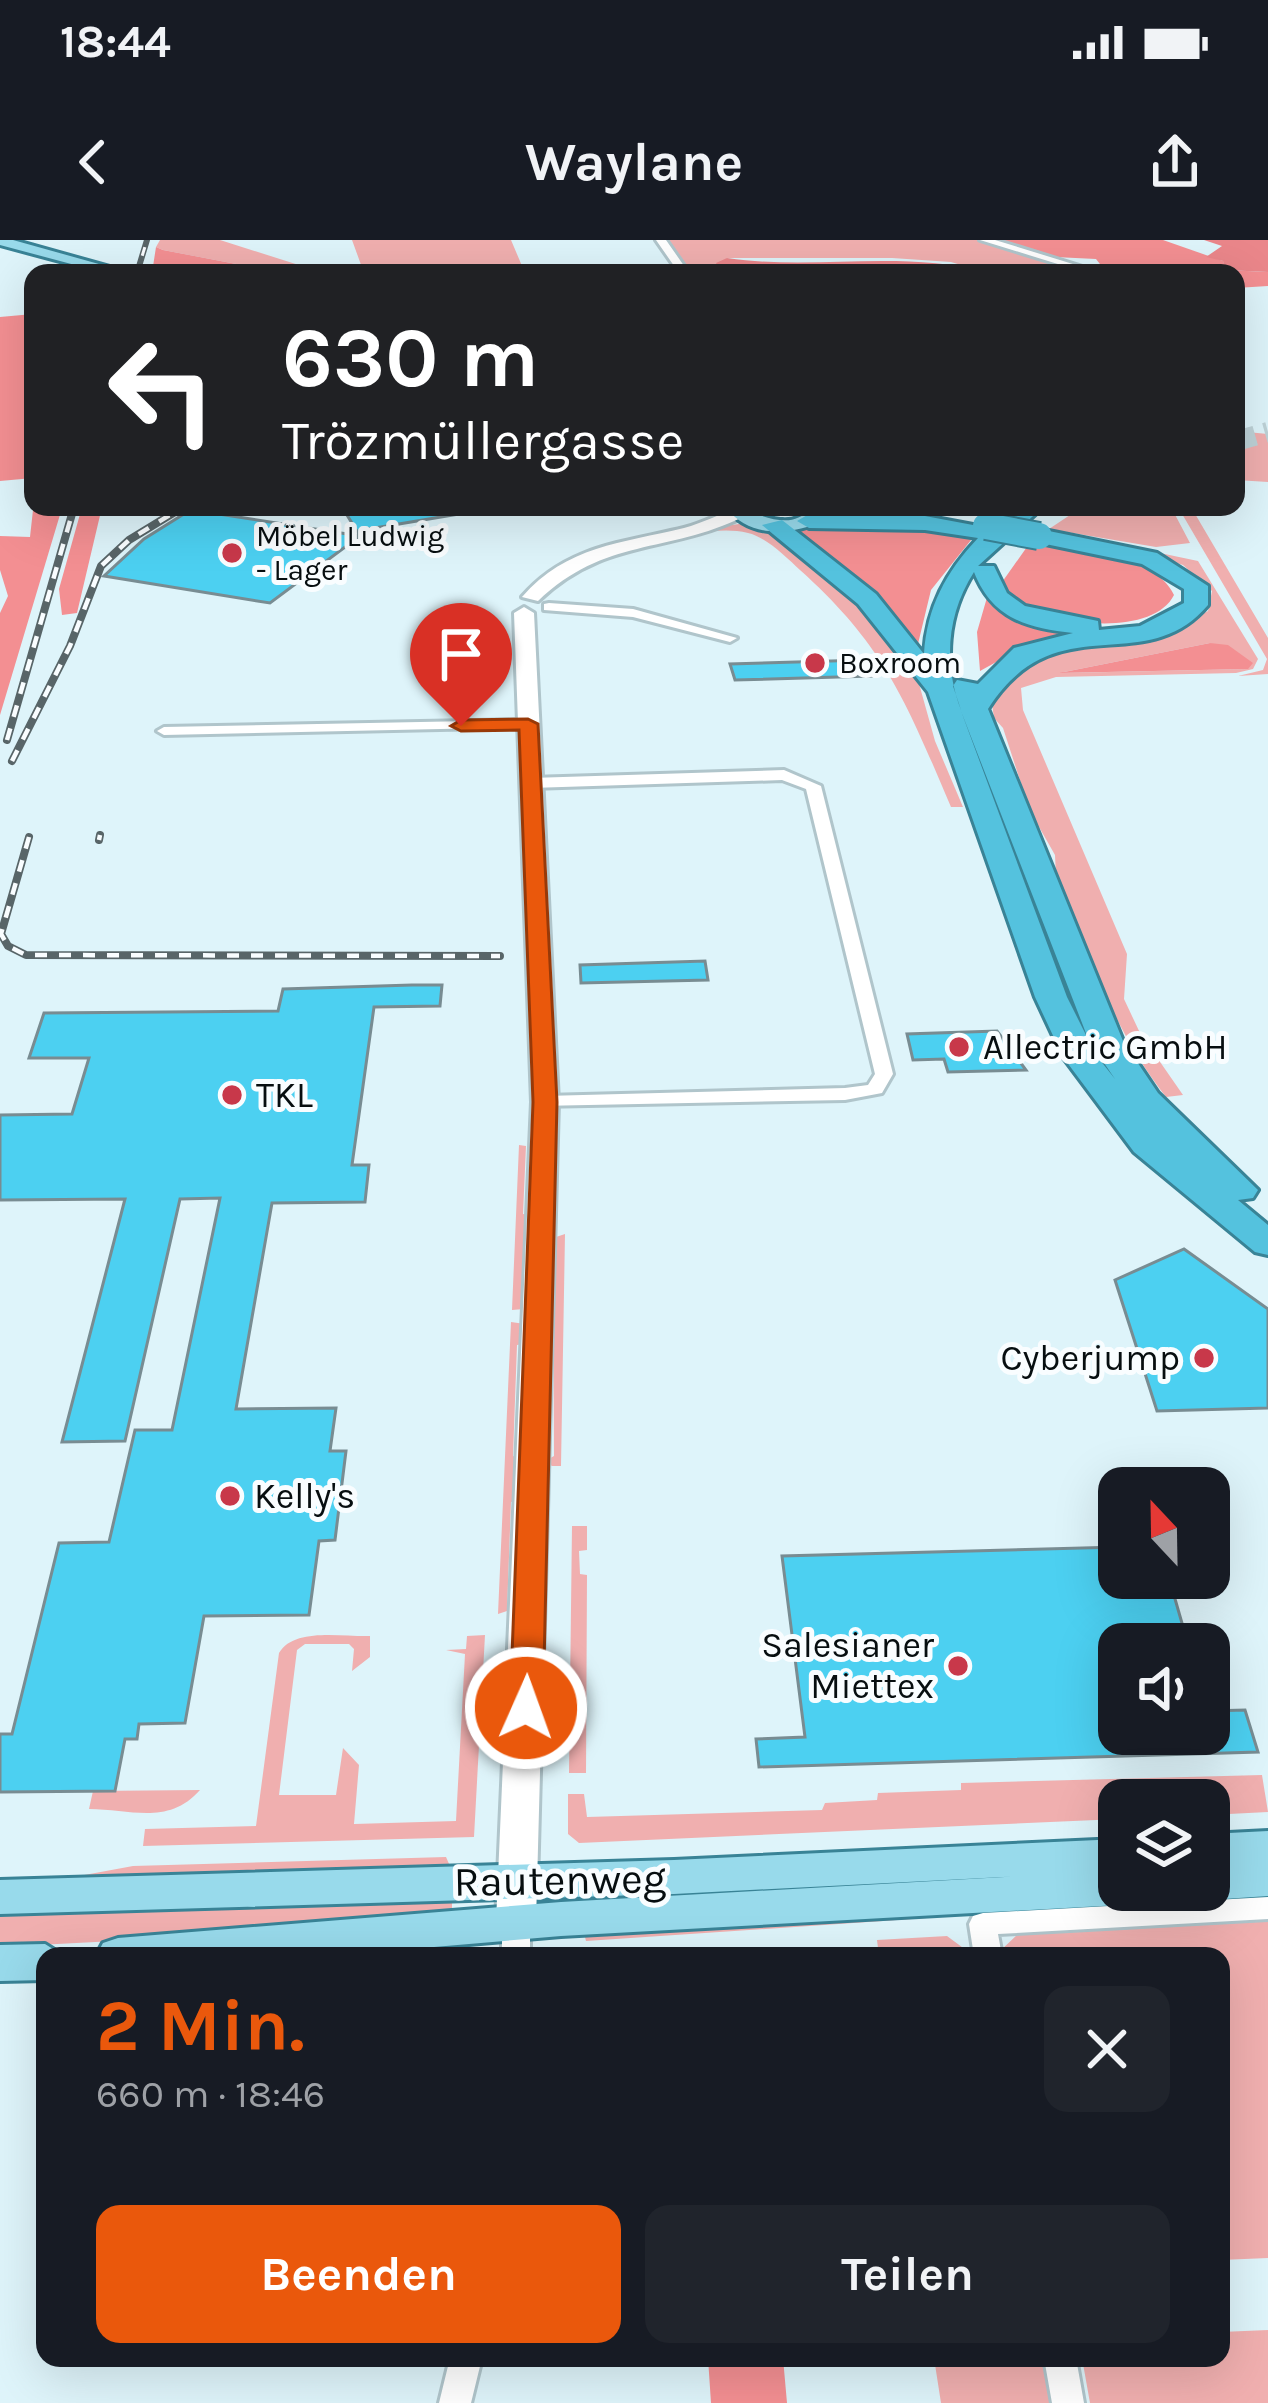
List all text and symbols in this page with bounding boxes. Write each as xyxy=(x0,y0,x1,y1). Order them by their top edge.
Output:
text: 18:44 xyxy=(60,16,171,68)
icon: back xyxy=(60,129,126,195)
icon: share xyxy=(1142,129,1208,195)
text: Waylane xyxy=(525,130,743,194)
text: 630 m xyxy=(282,309,539,407)
icon: left xyxy=(84,312,240,468)
text: Trözmüllergasse xyxy=(282,409,684,473)
place label: Möbel Ludwig - Lager xyxy=(256,518,444,588)
marker: Möbel Ludwig - Lager xyxy=(219,540,245,566)
pin xyxy=(410,603,512,726)
icon: arrive xyxy=(428,621,494,687)
place label: Boxroom xyxy=(839,645,961,681)
marker: Boxroom xyxy=(802,650,828,676)
place label: Allectric GmbH xyxy=(983,1026,1228,1068)
marker: Allectric GmbH xyxy=(946,1034,972,1060)
place label: TKL xyxy=(256,1074,313,1116)
marker: TKL xyxy=(219,1082,245,1108)
place label: Cyberjump xyxy=(1001,1337,1180,1379)
marker: Cyberjump xyxy=(1191,1345,1217,1371)
north arrow xyxy=(1098,1467,1230,1599)
map controls xyxy=(1098,1467,1230,1911)
place label: Kelly's xyxy=(254,1475,355,1517)
marker: Kelly's xyxy=(217,1483,243,1509)
button: sound xyxy=(1098,1623,1230,1755)
place label: Salesianer Miettex xyxy=(761,1624,935,1707)
position arrow xyxy=(463,1645,589,1771)
marker: Salesianer Miettex xyxy=(945,1653,971,1679)
button: layers xyxy=(1098,1779,1230,1911)
street label: Rautenweg xyxy=(453,1853,667,1907)
text: 2 Min. xyxy=(96,1984,305,2068)
button: close xyxy=(1044,1986,1170,2112)
text: 660 m · 18:46 xyxy=(96,2071,325,2117)
button: Beenden xyxy=(96,2205,621,2343)
button: Teilen xyxy=(645,2205,1170,2343)

